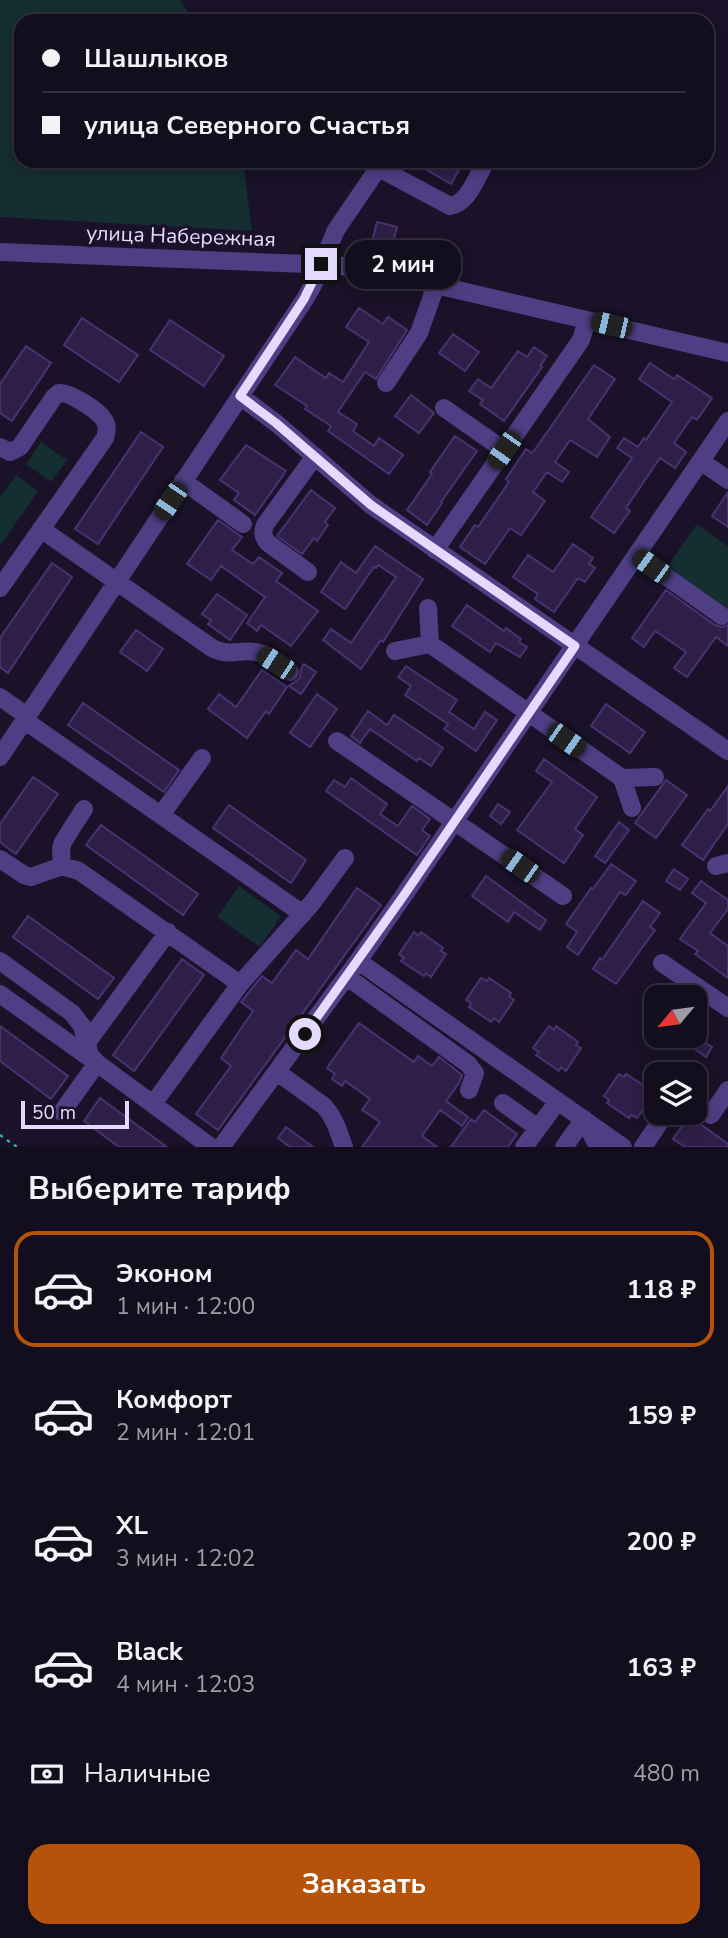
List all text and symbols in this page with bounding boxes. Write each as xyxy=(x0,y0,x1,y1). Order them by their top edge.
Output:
text: Шашлыков xyxy=(84,41,228,76)
text: улица Северного Счастья xyxy=(84,108,410,143)
street label: улица Набережная xyxy=(86,219,276,253)
callout: 2 мин xyxy=(346,240,461,288)
route end xyxy=(305,248,337,280)
text: 2 мин xyxy=(371,249,435,280)
car xyxy=(589,310,634,340)
car xyxy=(484,427,525,473)
car xyxy=(150,478,191,524)
car xyxy=(628,545,675,587)
car xyxy=(253,643,300,683)
car xyxy=(543,719,590,761)
car xyxy=(497,845,544,887)
north arrow xyxy=(644,985,707,1048)
map controls xyxy=(644,985,707,1125)
route start xyxy=(289,1018,321,1050)
button: layers xyxy=(644,1062,707,1125)
scale bar xyxy=(21,1098,130,1130)
text: 50 m xyxy=(32,1100,76,1126)
text: Выберите тариф xyxy=(28,1167,291,1210)
text: Эконом xyxy=(116,1256,213,1291)
icon: car xyxy=(32,1258,95,1321)
text: 118 ₽ xyxy=(627,1272,696,1307)
text: 1 мин · 12:00 xyxy=(116,1291,255,1322)
text: Комфорт xyxy=(116,1382,232,1417)
icon: car xyxy=(32,1384,95,1447)
text: 159 ₽ xyxy=(627,1398,696,1433)
text: 2 мин · 12:01 xyxy=(116,1417,255,1448)
text: XL xyxy=(116,1508,148,1543)
icon: car xyxy=(32,1510,95,1573)
text: 200 ₽ xyxy=(627,1524,696,1559)
text: 3 мин · 12:02 xyxy=(116,1543,255,1574)
text: Black xyxy=(116,1634,183,1669)
icon: car xyxy=(32,1636,95,1699)
text: 163 ₽ xyxy=(627,1650,696,1685)
text: 4 мин · 12:03 xyxy=(116,1669,255,1700)
icon: cash xyxy=(28,1755,66,1793)
text: Наличные xyxy=(84,1756,211,1791)
text: 480 m xyxy=(633,1758,700,1789)
button: Заказать xyxy=(28,1844,700,1924)

